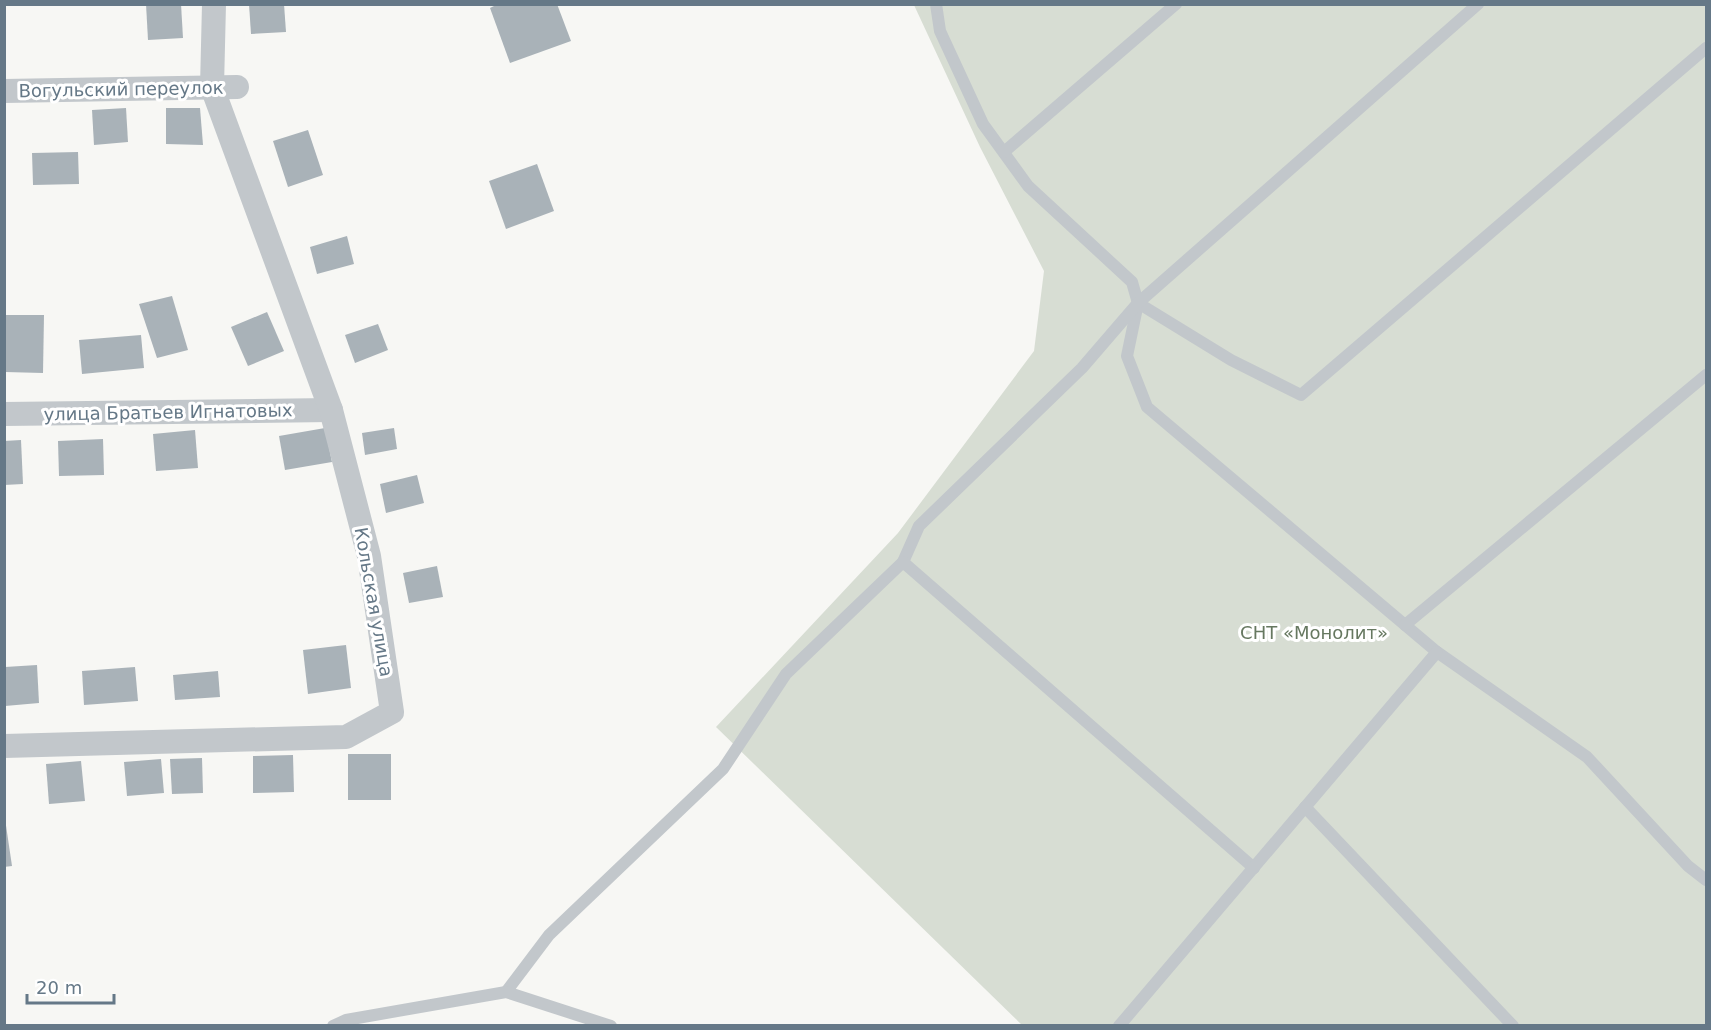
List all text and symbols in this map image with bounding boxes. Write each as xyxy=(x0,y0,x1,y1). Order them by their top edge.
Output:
street label: Вогульский переулок xyxy=(18,77,224,101)
street label: улица Братьев Игнатовых xyxy=(43,399,293,425)
street label: Кольская улица xyxy=(351,526,397,678)
park label: СНТ «Монолит» xyxy=(1240,622,1388,643)
scale bar xyxy=(27,967,114,1005)
text: 20 m xyxy=(36,977,82,998)

